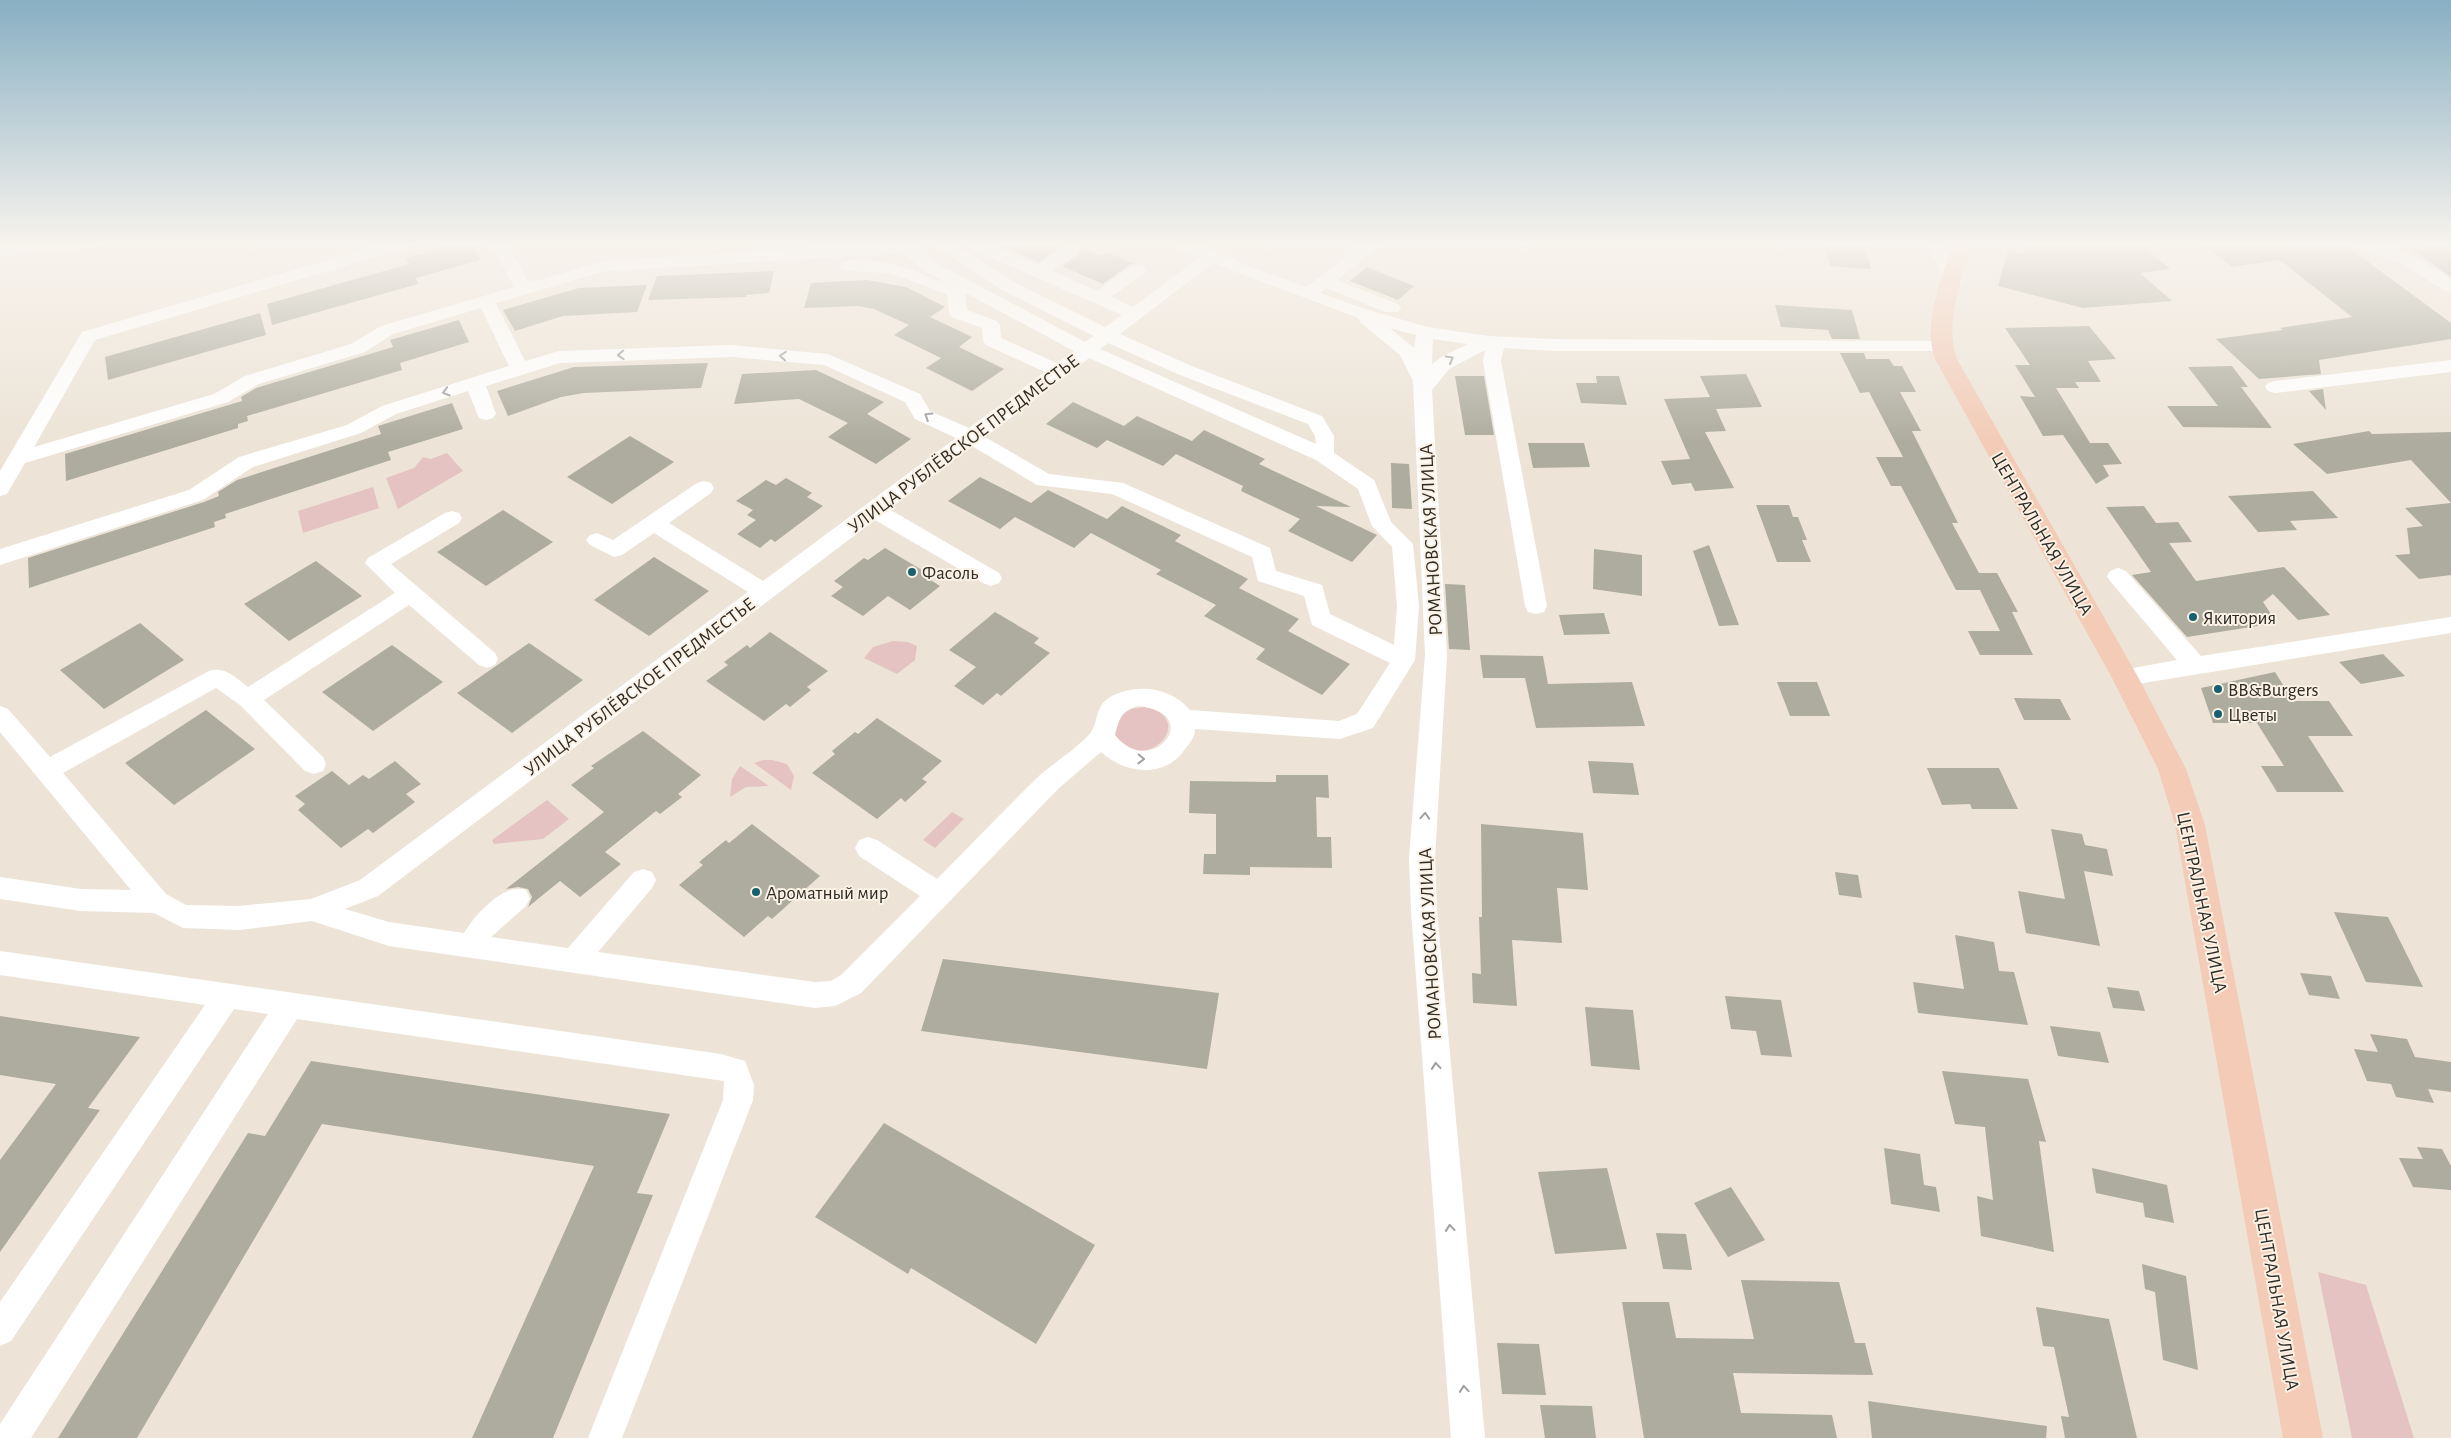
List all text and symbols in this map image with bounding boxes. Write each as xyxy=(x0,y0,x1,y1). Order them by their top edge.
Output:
one-way arrow xyxy=(617,350,624,360)
one-way arrow xyxy=(779,350,787,361)
street label: УЛИЦА РУБЛЁВСКОЕ ПРЕДМЕСТЬЕ xyxy=(844,351,1083,537)
one-way arrow xyxy=(1444,356,1453,366)
one-way arrow xyxy=(442,386,451,396)
one-way arrow xyxy=(924,413,933,423)
street label: РОМАНОВСКАЯ УЛИЦА xyxy=(1417,443,1446,636)
street label: ЦЕНТРАЛЬНАЯ УЛИЦА xyxy=(1987,449,2096,619)
place label: Фасоль xyxy=(922,564,978,583)
marker: Фасоль xyxy=(906,566,918,578)
street label: УЛИЦА РУБЛЁВСКОЕ ПРЕДМЕСТЬЕ xyxy=(520,594,759,780)
place label: Якитория xyxy=(2203,609,2276,628)
marker: Якитория xyxy=(2187,611,2199,623)
place label: BB&Burgers xyxy=(2228,681,2319,700)
marker: BB&Burgers xyxy=(2212,683,2224,695)
place label: Цветы xyxy=(2228,706,2277,725)
marker: Цветы xyxy=(2212,708,2224,720)
one-way arrow xyxy=(1138,754,1146,764)
street label: ЦЕНТРАЛЬНАЯ УЛИЦА xyxy=(2173,810,2230,995)
one-way arrow xyxy=(1420,812,1431,820)
street label: РОМАНОВСКАЯ УЛИЦА xyxy=(1416,847,1445,1040)
place label: Ароматный мир xyxy=(766,884,888,903)
marker: Ароматный мир xyxy=(750,886,762,898)
one-way arrow xyxy=(1431,1061,1442,1069)
street label: ЦЕНТРАЛЬНАЯ УЛИЦА xyxy=(2251,1207,2302,1392)
one-way arrow xyxy=(1445,1223,1456,1231)
one-way arrow xyxy=(1459,1385,1470,1393)

